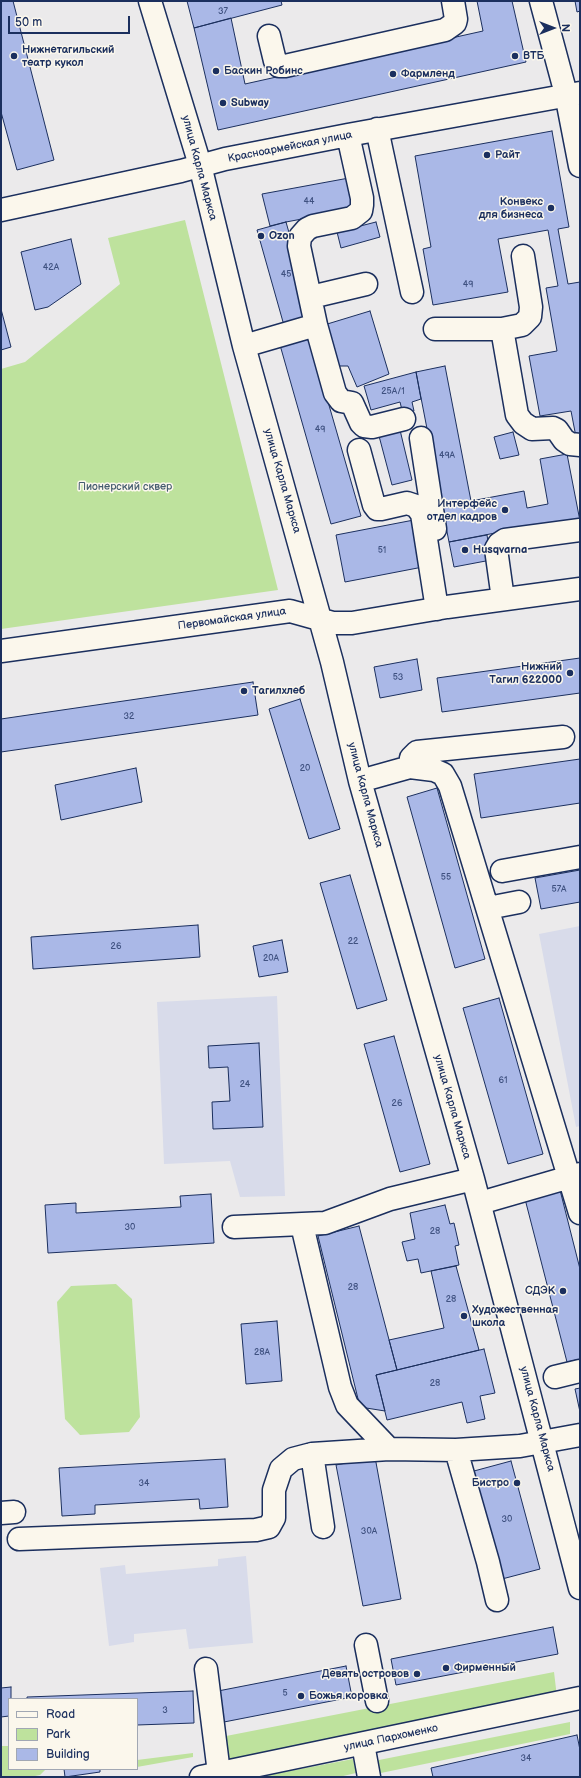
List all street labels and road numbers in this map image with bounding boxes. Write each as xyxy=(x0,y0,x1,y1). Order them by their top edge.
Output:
street label: улица Карла Маркса xyxy=(179,114,219,222)
street label: Красноармейская улица xyxy=(227,128,353,166)
street label: улица Карла Маркса xyxy=(261,427,303,535)
street label: Первомайская улица xyxy=(177,605,287,633)
street label: улица Карла Маркса xyxy=(345,741,385,849)
street label: улица Карла Маркса xyxy=(431,1053,473,1161)
street label: улица Карла Маркса xyxy=(517,1365,557,1473)
street label: улица Пархоменко xyxy=(343,1722,439,1754)

